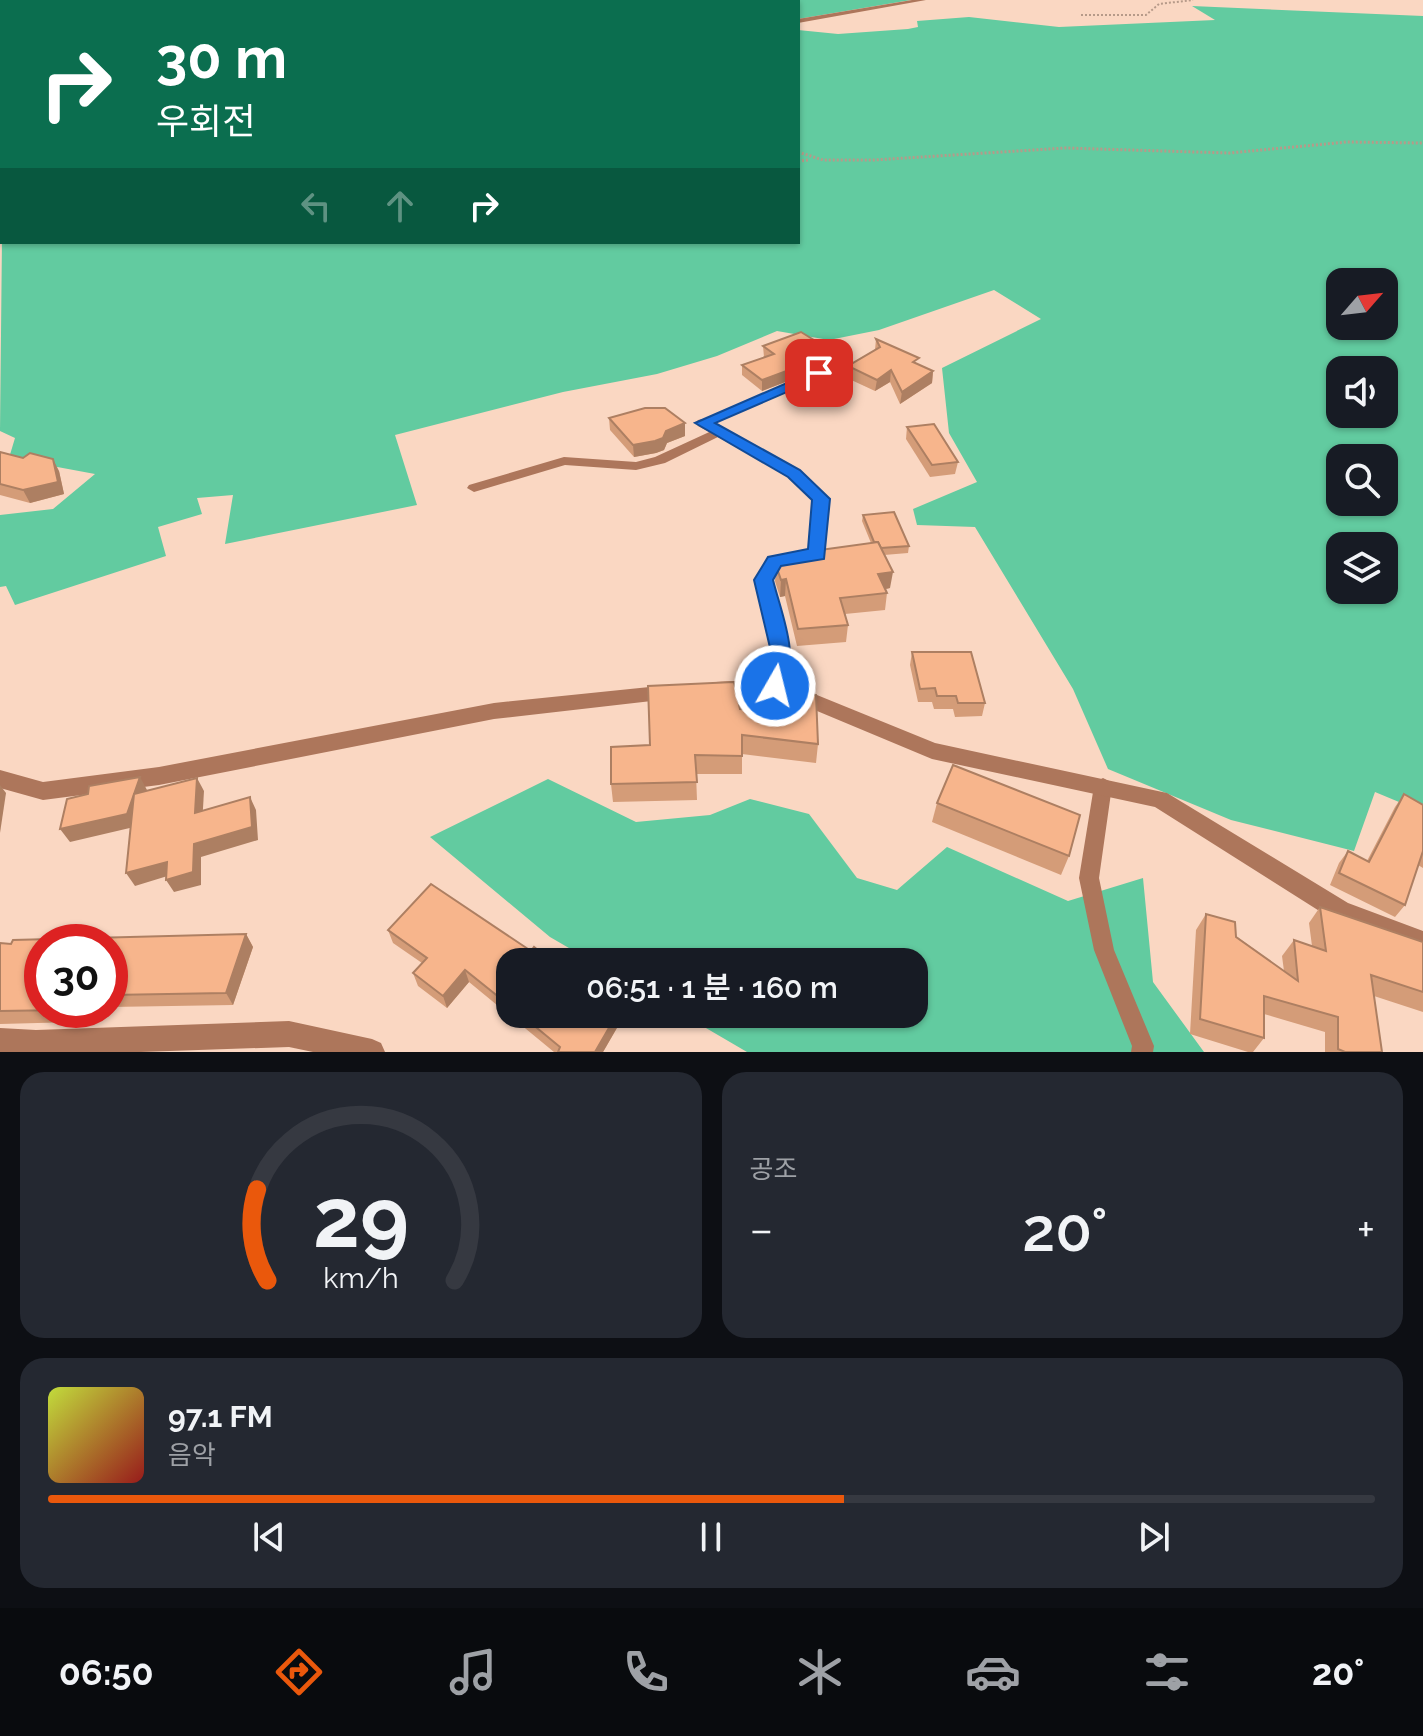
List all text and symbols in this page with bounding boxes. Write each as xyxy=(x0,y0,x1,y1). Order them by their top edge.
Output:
text: 30 m xyxy=(156,25,287,91)
icon: right xyxy=(24,32,128,136)
text: 우회전 xyxy=(156,100,255,142)
icon: left xyxy=(294,184,338,228)
icon: ahead xyxy=(378,184,422,228)
icon: right xyxy=(462,184,506,228)
north arrow xyxy=(1326,268,1398,340)
map controls xyxy=(1326,268,1398,604)
pin xyxy=(785,339,853,407)
icon: arrive xyxy=(797,351,841,395)
button: sound xyxy=(1326,356,1398,428)
button: search xyxy=(1326,444,1398,516)
button: layers xyxy=(1326,532,1398,604)
position arrow xyxy=(733,644,817,728)
speed limit sign: 30 xyxy=(24,924,128,1028)
text: 06:51 · 1 분 · 160 m xyxy=(586,970,838,1005)
text: 공조 xyxy=(750,1154,797,1184)
text: 29 xyxy=(313,1169,409,1266)
text: 20° xyxy=(1022,1195,1108,1265)
text: − xyxy=(750,1204,773,1255)
text: + xyxy=(1357,1204,1375,1255)
text: km/h xyxy=(323,1261,398,1295)
text: 97.1 FM xyxy=(168,1399,273,1434)
text: 음악 xyxy=(168,1440,216,1470)
icon: previous xyxy=(247,1515,291,1559)
icon: pause xyxy=(689,1515,733,1559)
icon: next xyxy=(1132,1515,1176,1559)
icon: directions xyxy=(271,1644,327,1700)
icon: music xyxy=(445,1644,501,1700)
icon: phone xyxy=(618,1644,674,1700)
icon: climate xyxy=(792,1644,848,1700)
icon: car xyxy=(965,1644,1021,1700)
icon: filters xyxy=(1139,1644,1195,1700)
text: 06:50 xyxy=(59,1651,154,1693)
text: 20° xyxy=(1312,1651,1364,1693)

